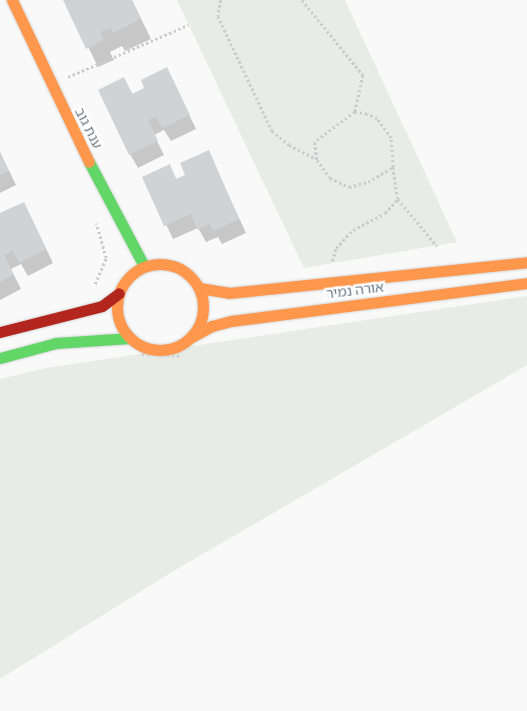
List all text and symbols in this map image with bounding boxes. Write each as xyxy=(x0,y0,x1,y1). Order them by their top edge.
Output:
street label: ענת גוב xyxy=(72,105,106,151)
street label: אורה נמיר xyxy=(325,278,385,302)

